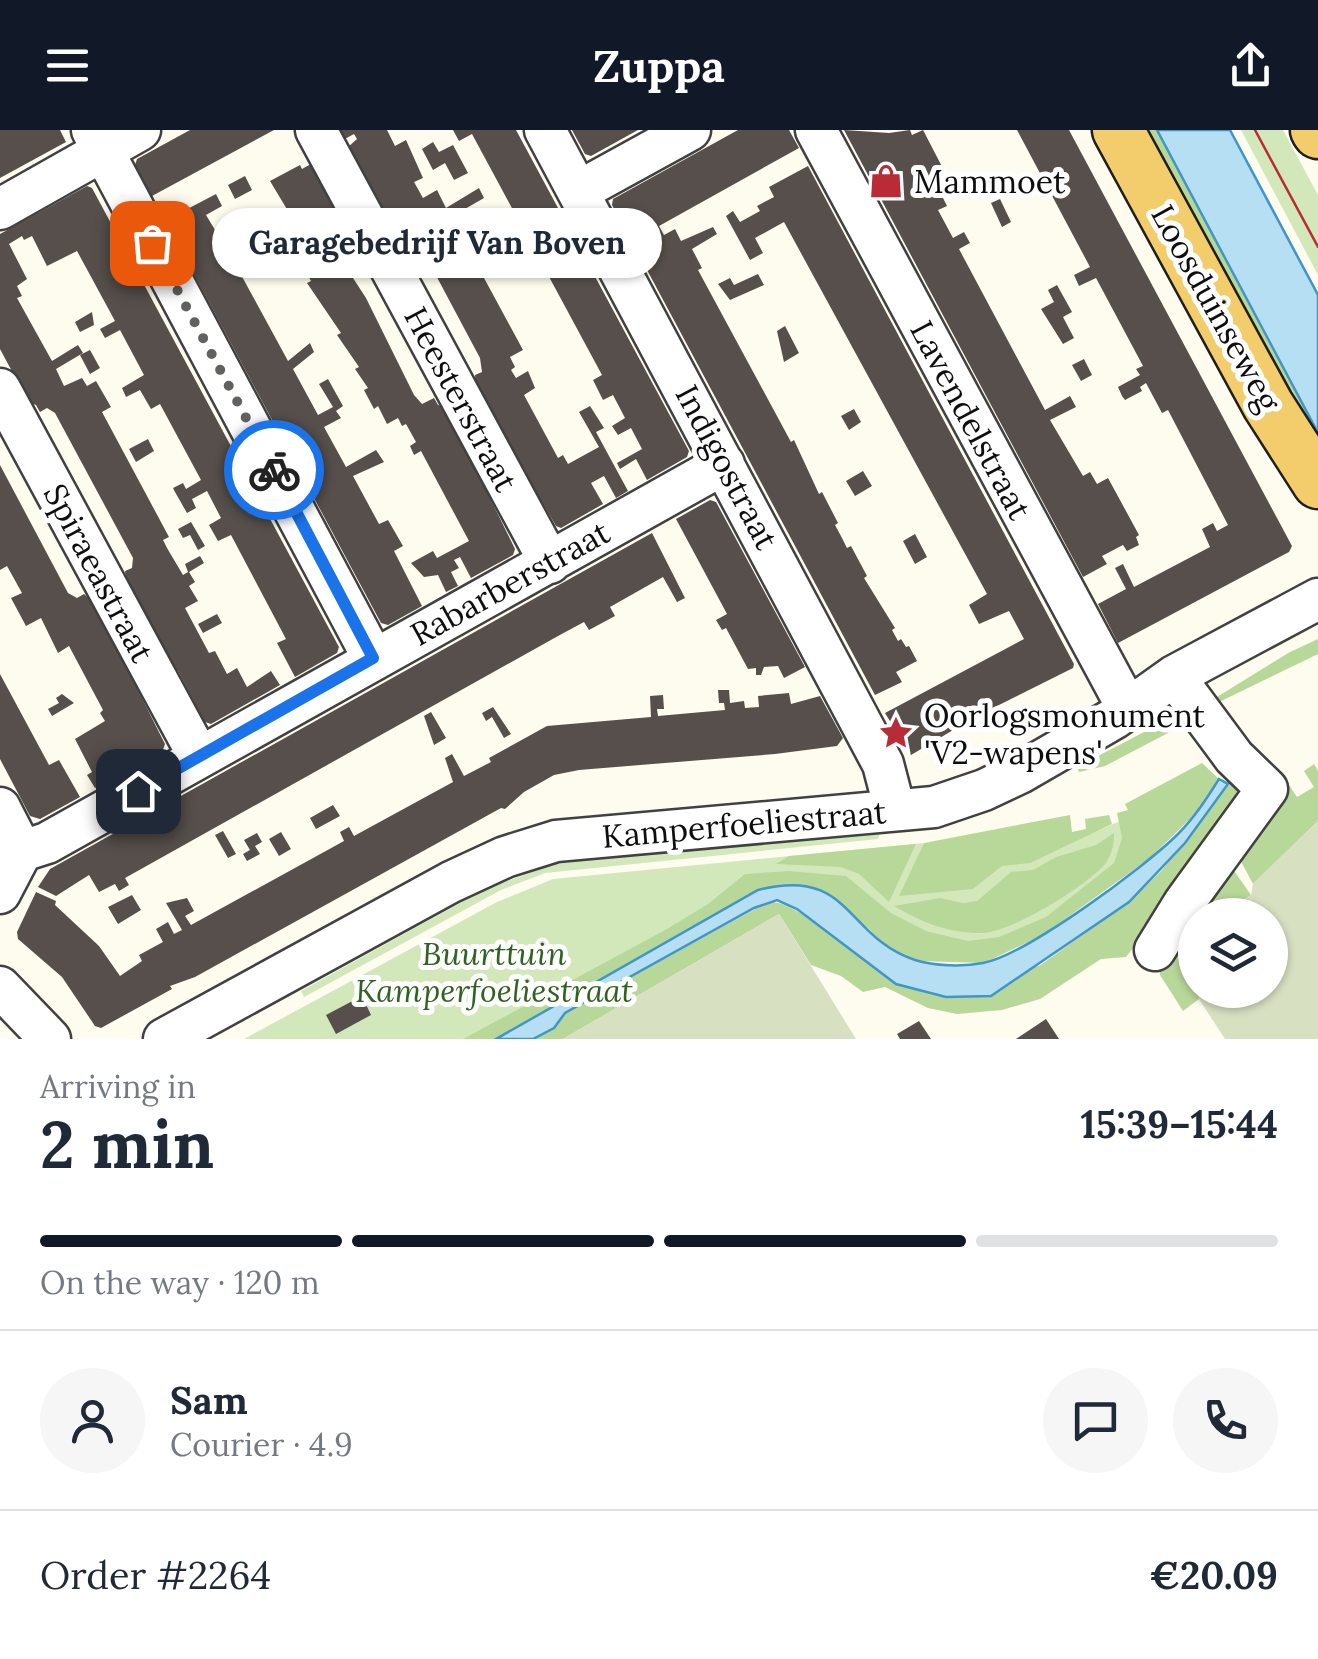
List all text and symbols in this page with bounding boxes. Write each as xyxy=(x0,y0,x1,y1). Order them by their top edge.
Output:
text: Zuppa xyxy=(593,37,725,94)
icon: menu xyxy=(40,38,95,93)
icon: share xyxy=(1223,38,1278,93)
place label: Mammoet xyxy=(914,161,1066,202)
shop icon: Mammoet xyxy=(867,162,905,200)
street label: Loosduinseweg xyxy=(1142,198,1290,420)
pin xyxy=(110,201,195,286)
callout: Garagebedrijf Van Boven xyxy=(212,208,662,278)
icon: bag xyxy=(125,216,180,271)
text: Garagebedrijf Van Boven xyxy=(248,222,626,263)
street label: Heesterstraat xyxy=(395,300,527,499)
street label: Lavendelstraat xyxy=(901,314,1041,527)
street label: Indigostraat xyxy=(667,378,788,557)
courier xyxy=(224,420,324,520)
icon: bike xyxy=(247,443,302,498)
street label: Spiraeastraat xyxy=(35,477,163,670)
street label: Rabarberstraat xyxy=(403,511,617,655)
place label: Oorlogsmonument 'V2-wapens' xyxy=(924,695,1206,773)
place icon: Oorlogsmonument 'V2-wapens' xyxy=(877,714,915,752)
pin xyxy=(96,749,181,834)
icon: home xyxy=(111,764,166,819)
street label: Kamperfoeliestraat xyxy=(600,791,888,857)
map controls xyxy=(1178,898,1288,1008)
button: layers xyxy=(1178,898,1288,1008)
park label: Buurttuin Kamperfoeliestraat xyxy=(355,933,633,1011)
text: Arriving in xyxy=(40,1066,196,1107)
text: 15:39–15:44 xyxy=(1081,1100,1278,1148)
text: 2 min xyxy=(40,1103,214,1186)
text: On the way · 120 m xyxy=(40,1262,320,1303)
button: person xyxy=(40,1368,145,1473)
button: chat xyxy=(1043,1368,1148,1473)
button: phone xyxy=(1173,1368,1278,1473)
text: Sam xyxy=(170,1376,248,1424)
text: Courier · 4.9 xyxy=(170,1424,353,1465)
text: Order #2264 xyxy=(40,1551,271,1599)
text: €20.09 xyxy=(1149,1551,1278,1599)

